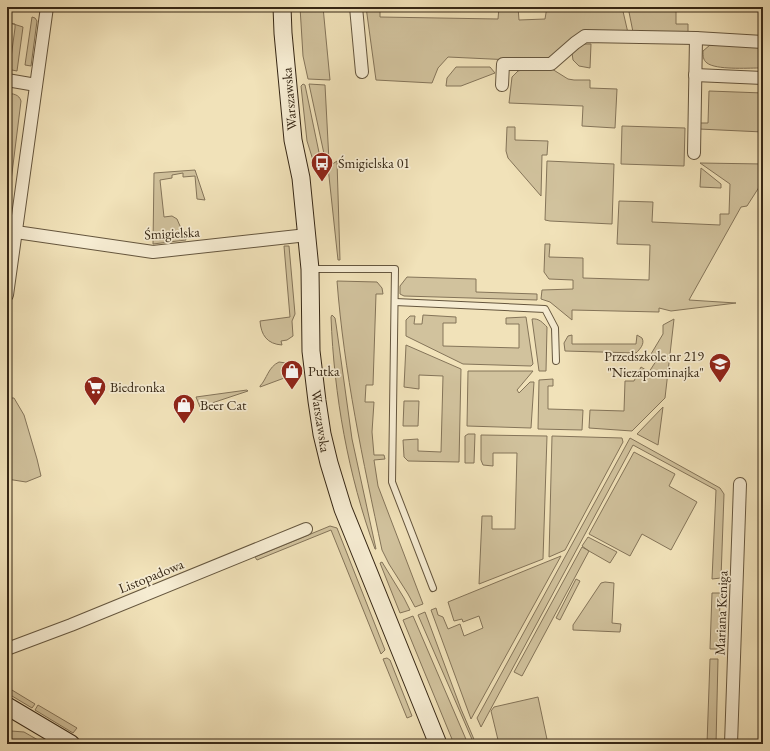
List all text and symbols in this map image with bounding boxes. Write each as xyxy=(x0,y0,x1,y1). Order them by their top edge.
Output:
street label: Warszawska xyxy=(277,66,301,131)
bus stop icon: Śmigielska 01 xyxy=(309,150,335,183)
place label: Śmigielska 01 xyxy=(338,154,410,172)
street label: Śmigielska xyxy=(144,223,201,243)
place label: Przedszkole nr 219 "Niezapominajka" xyxy=(604,347,704,381)
school or university icon: Przedszkole nr 219 "Niezapominajka" xyxy=(707,351,733,384)
shop icon: Putka xyxy=(279,358,305,391)
place label: Putka xyxy=(308,362,340,380)
supermarket icon: Biedronka xyxy=(82,374,108,407)
place label: Biedronka xyxy=(110,378,166,396)
street label: Warszawska xyxy=(307,388,335,454)
shop icon: Beer Cat xyxy=(171,392,197,425)
place label: Beer Cat xyxy=(200,396,247,414)
street label: Listopadowa xyxy=(116,555,187,597)
street label: Mariana Keniga xyxy=(711,570,731,656)

